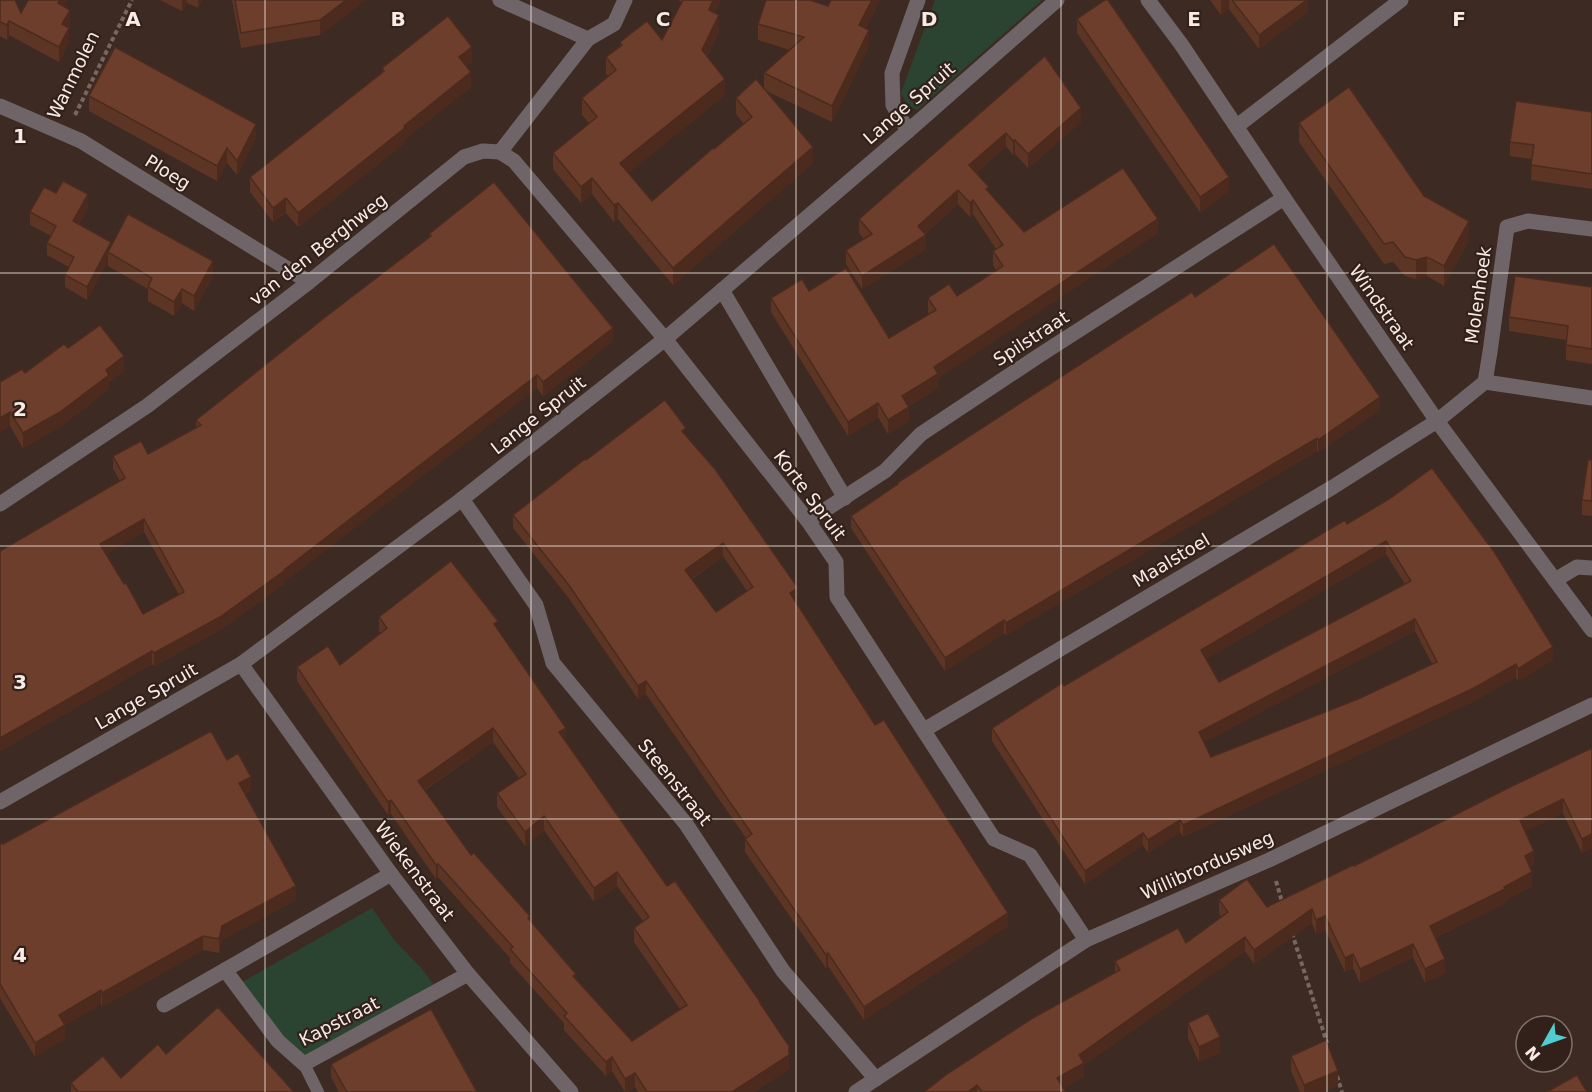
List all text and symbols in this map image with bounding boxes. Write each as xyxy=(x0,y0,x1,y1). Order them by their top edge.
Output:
text: A xyxy=(125,7,141,31)
text: B xyxy=(390,7,406,31)
text: C xyxy=(656,7,670,31)
text: D xyxy=(921,7,937,31)
text: E xyxy=(1187,7,1201,31)
text: F xyxy=(1452,7,1466,31)
street label: Wanmolen xyxy=(43,28,103,122)
street label: Lange Spruit xyxy=(859,58,959,148)
text: 1 xyxy=(13,124,27,148)
street label: Ploeg xyxy=(141,150,195,194)
street label: van den Berghweg xyxy=(245,189,391,309)
street label: Molenhoek xyxy=(1461,244,1495,345)
street label: Windstraat xyxy=(1345,261,1419,353)
street label: Spilstraat xyxy=(989,306,1073,370)
street label: Lange Spruit xyxy=(486,372,590,458)
text: 2 xyxy=(13,397,27,421)
street label: Korte Spruit xyxy=(769,446,851,544)
street label: Maalstoel xyxy=(1129,529,1213,591)
street label: Lange Spruit xyxy=(91,658,201,734)
text: 3 xyxy=(13,670,27,694)
street label: Steenstraat xyxy=(634,735,716,829)
street label: Wiekenstraat xyxy=(371,817,459,925)
street label: Willibrordusweg xyxy=(1137,826,1277,904)
text: 4 xyxy=(13,943,27,967)
street label: Kapstraat xyxy=(296,992,382,1050)
north arrow xyxy=(1514,1014,1574,1074)
text: N xyxy=(1521,1042,1544,1065)

